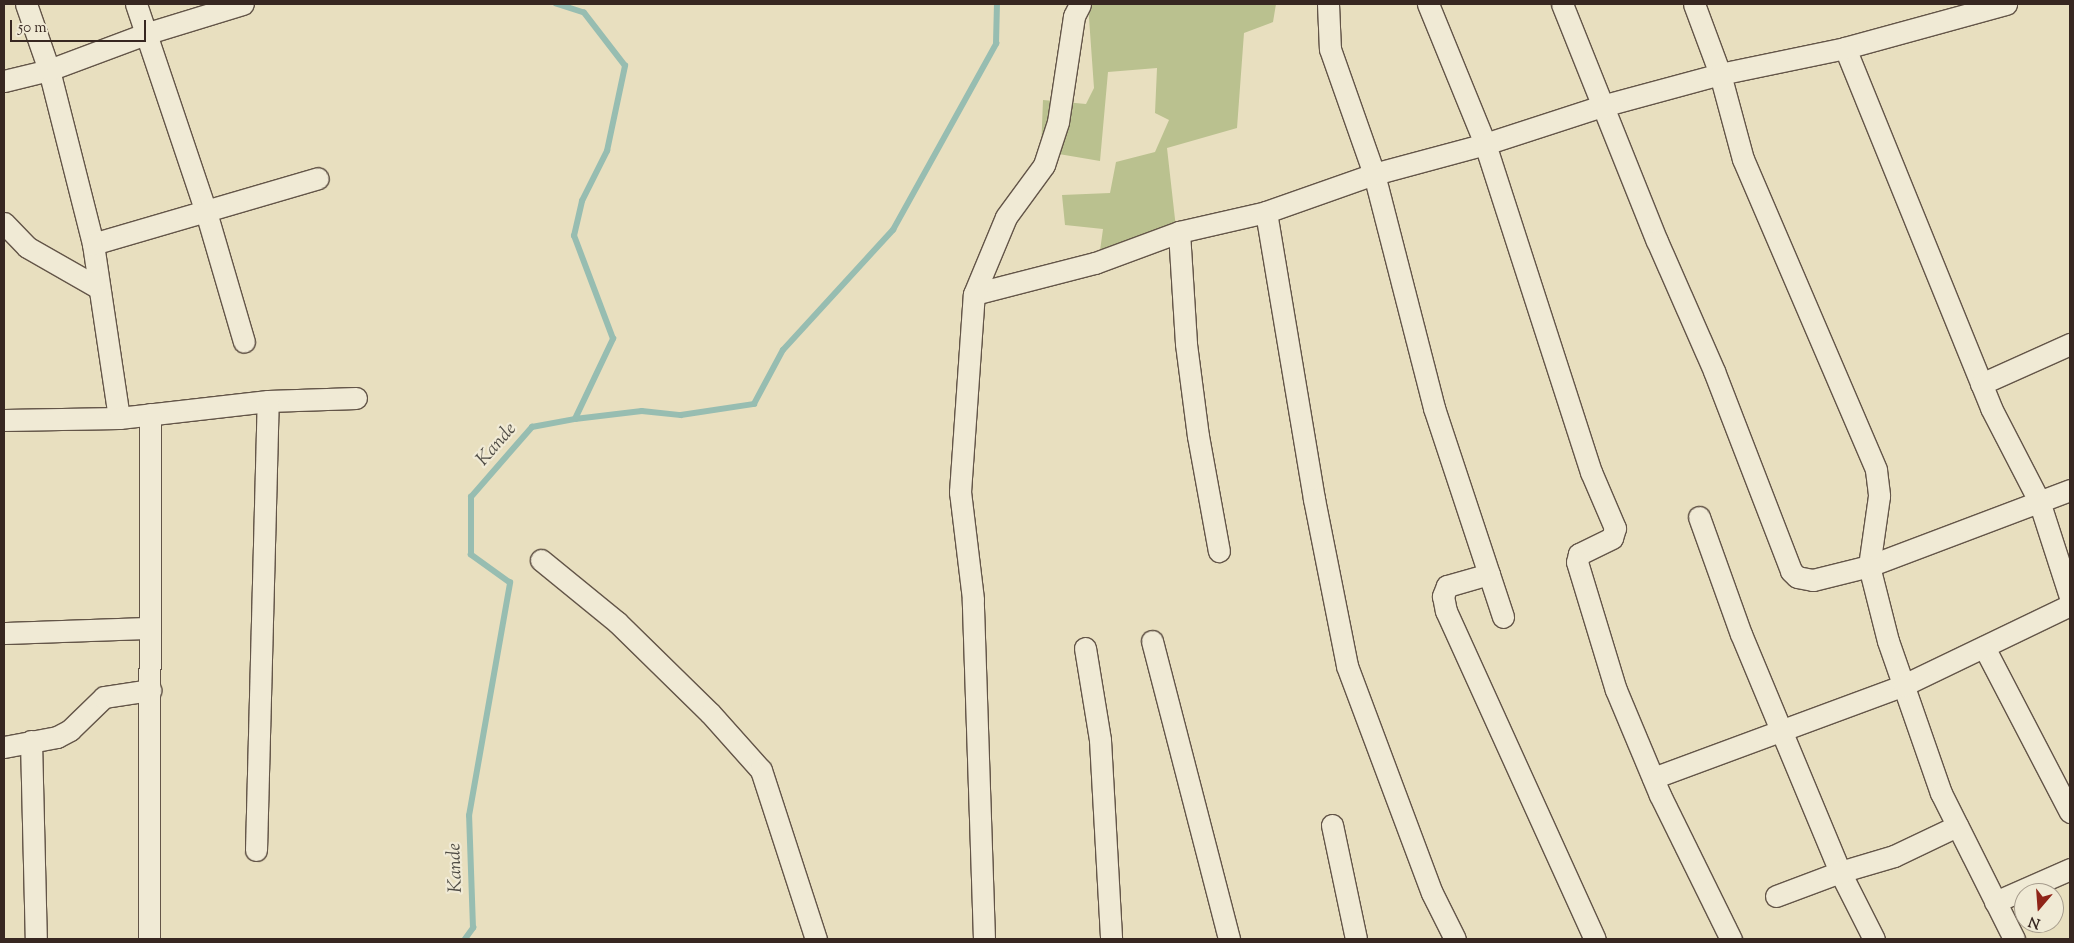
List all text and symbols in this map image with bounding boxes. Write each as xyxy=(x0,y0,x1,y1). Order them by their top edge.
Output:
scale bar xyxy=(12,10,149,42)
text: 50 m xyxy=(18,18,47,39)
water label: Kande xyxy=(472,419,522,471)
water label: Kande xyxy=(444,843,468,893)
north arrow xyxy=(2014,883,2064,933)
text: N xyxy=(2026,910,2043,933)

